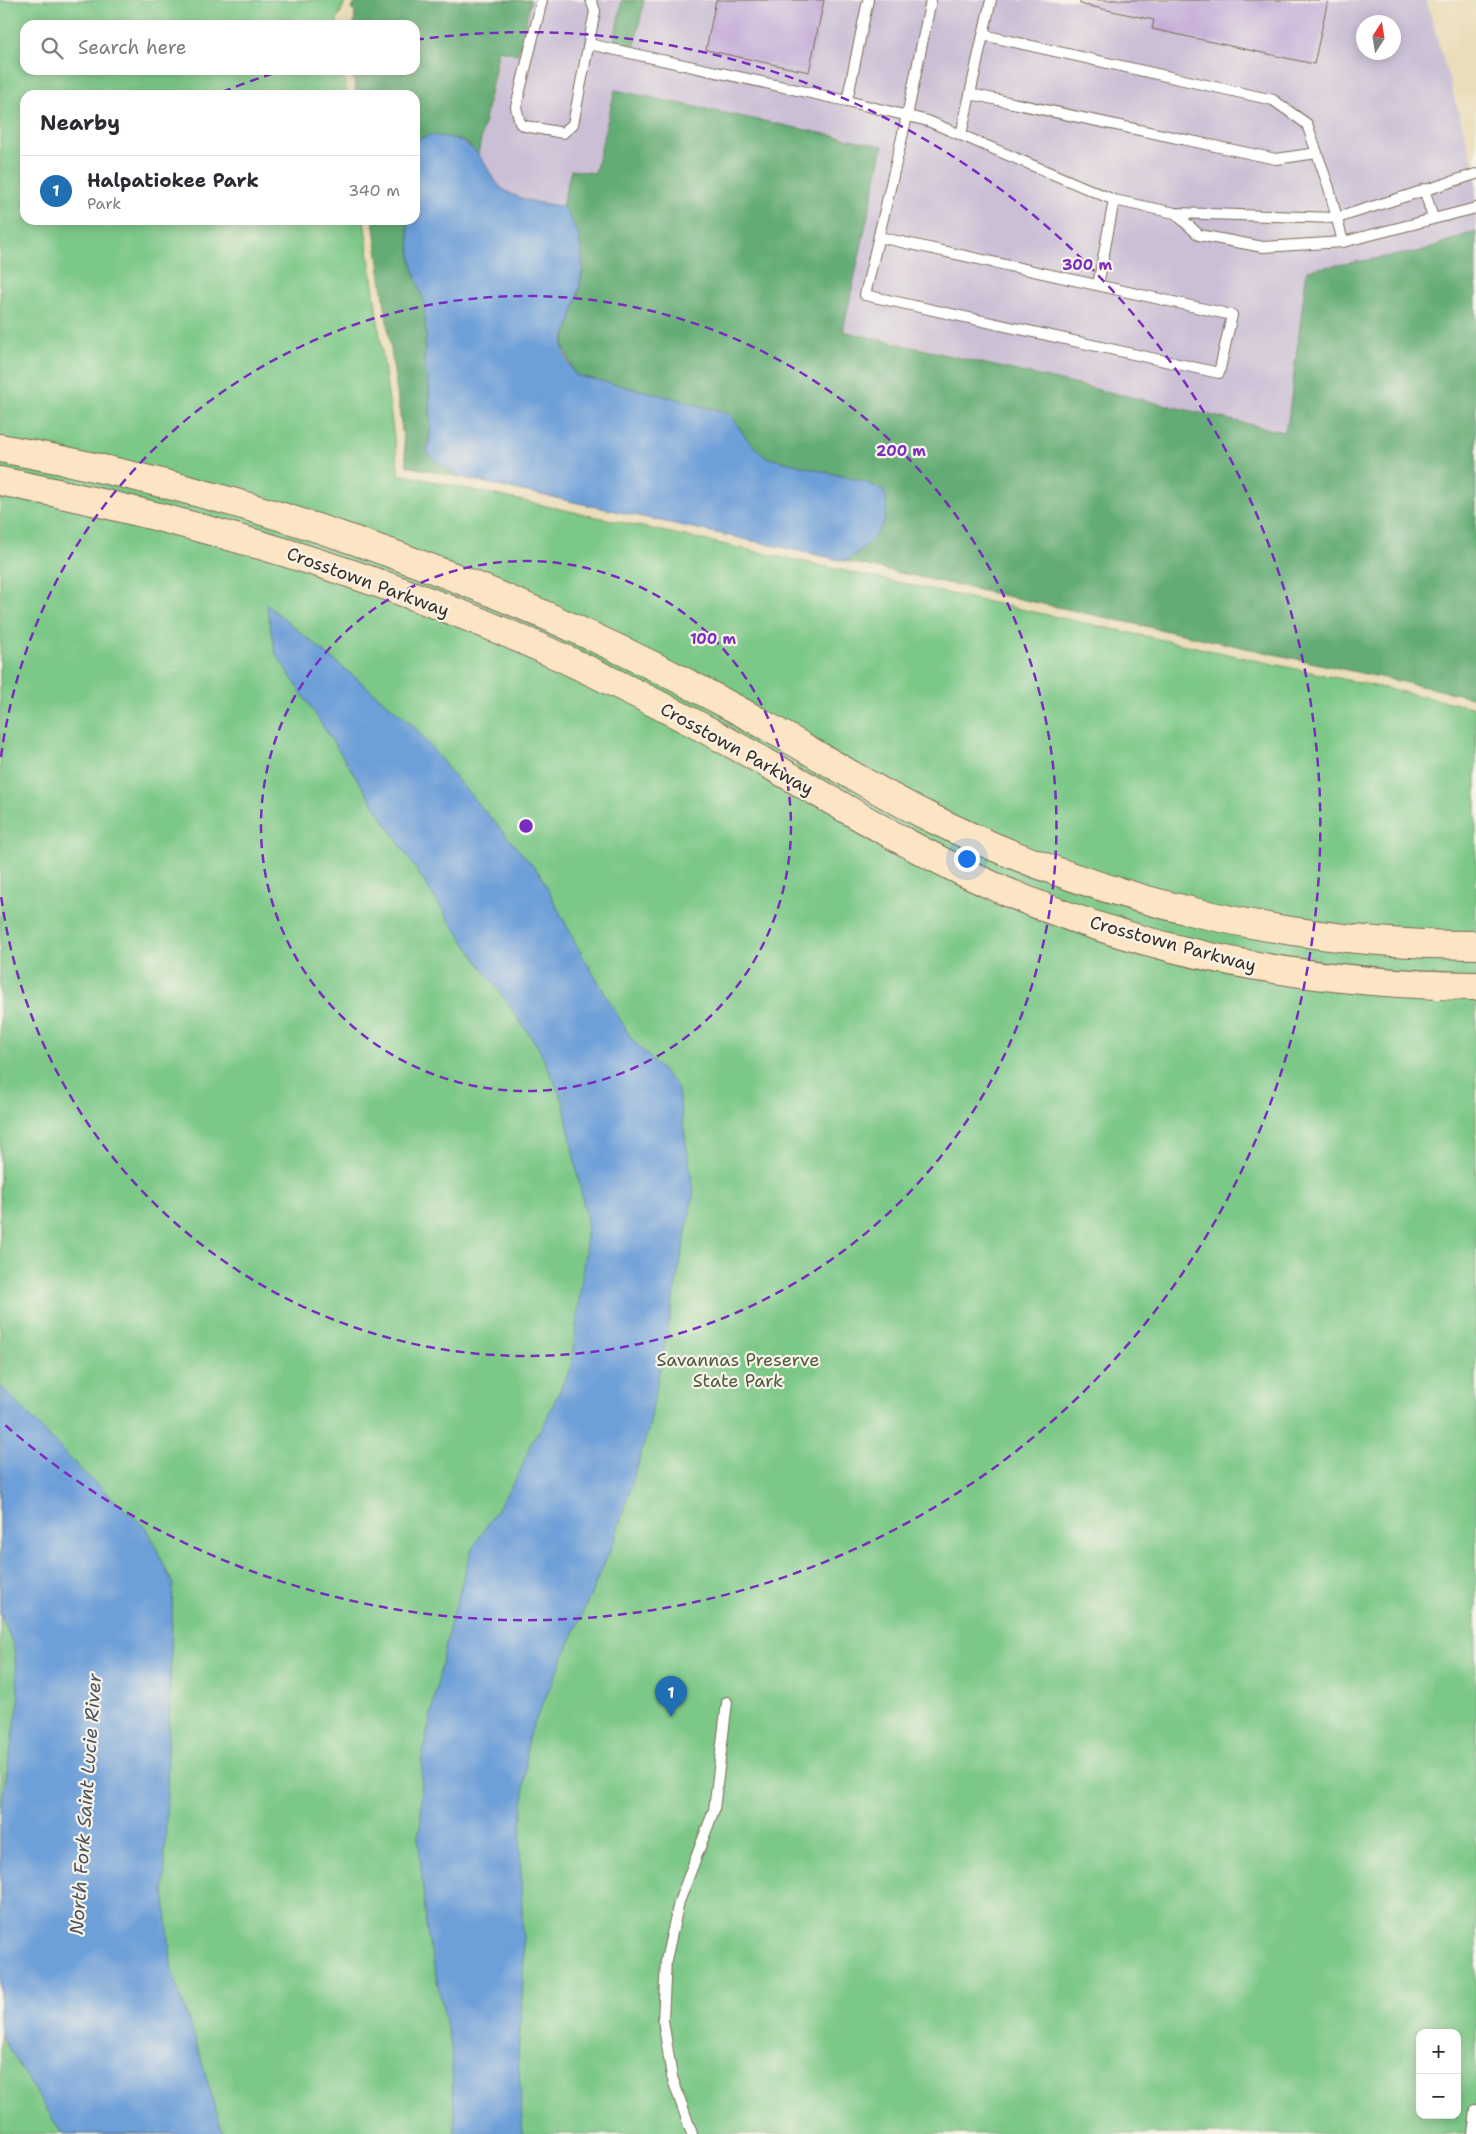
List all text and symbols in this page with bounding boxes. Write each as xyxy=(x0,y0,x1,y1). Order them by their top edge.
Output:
north arrow xyxy=(1356,15,1401,60)
search box xyxy=(20,20,420,75)
icon: search xyxy=(38,34,66,62)
text: Search here xyxy=(78,35,187,60)
text: Nearby xyxy=(40,109,120,137)
text: Halpatiokee Park xyxy=(87,168,259,193)
text: 1 xyxy=(52,180,60,201)
text: 340 m xyxy=(348,180,400,201)
text: Park xyxy=(87,193,121,214)
text: 300 m xyxy=(1062,255,1112,275)
text: 200 m xyxy=(876,441,926,461)
street label: Crosstown Parkway xyxy=(283,541,453,623)
text: 100 m xyxy=(690,629,736,649)
street label: Crosstown Parkway xyxy=(656,697,818,801)
centre of rings xyxy=(517,817,535,835)
your location xyxy=(954,846,980,872)
street label: Crosstown Parkway xyxy=(1087,910,1259,978)
park label: Savannas Preserve State Park xyxy=(656,1348,820,1393)
water label: North Fork Saint Lucie River xyxy=(64,1671,107,1936)
pin: 1 xyxy=(655,1676,687,1717)
map controls xyxy=(1416,2029,1461,2119)
button: + xyxy=(1416,2029,1461,2074)
button: − xyxy=(1416,2074,1461,2119)

